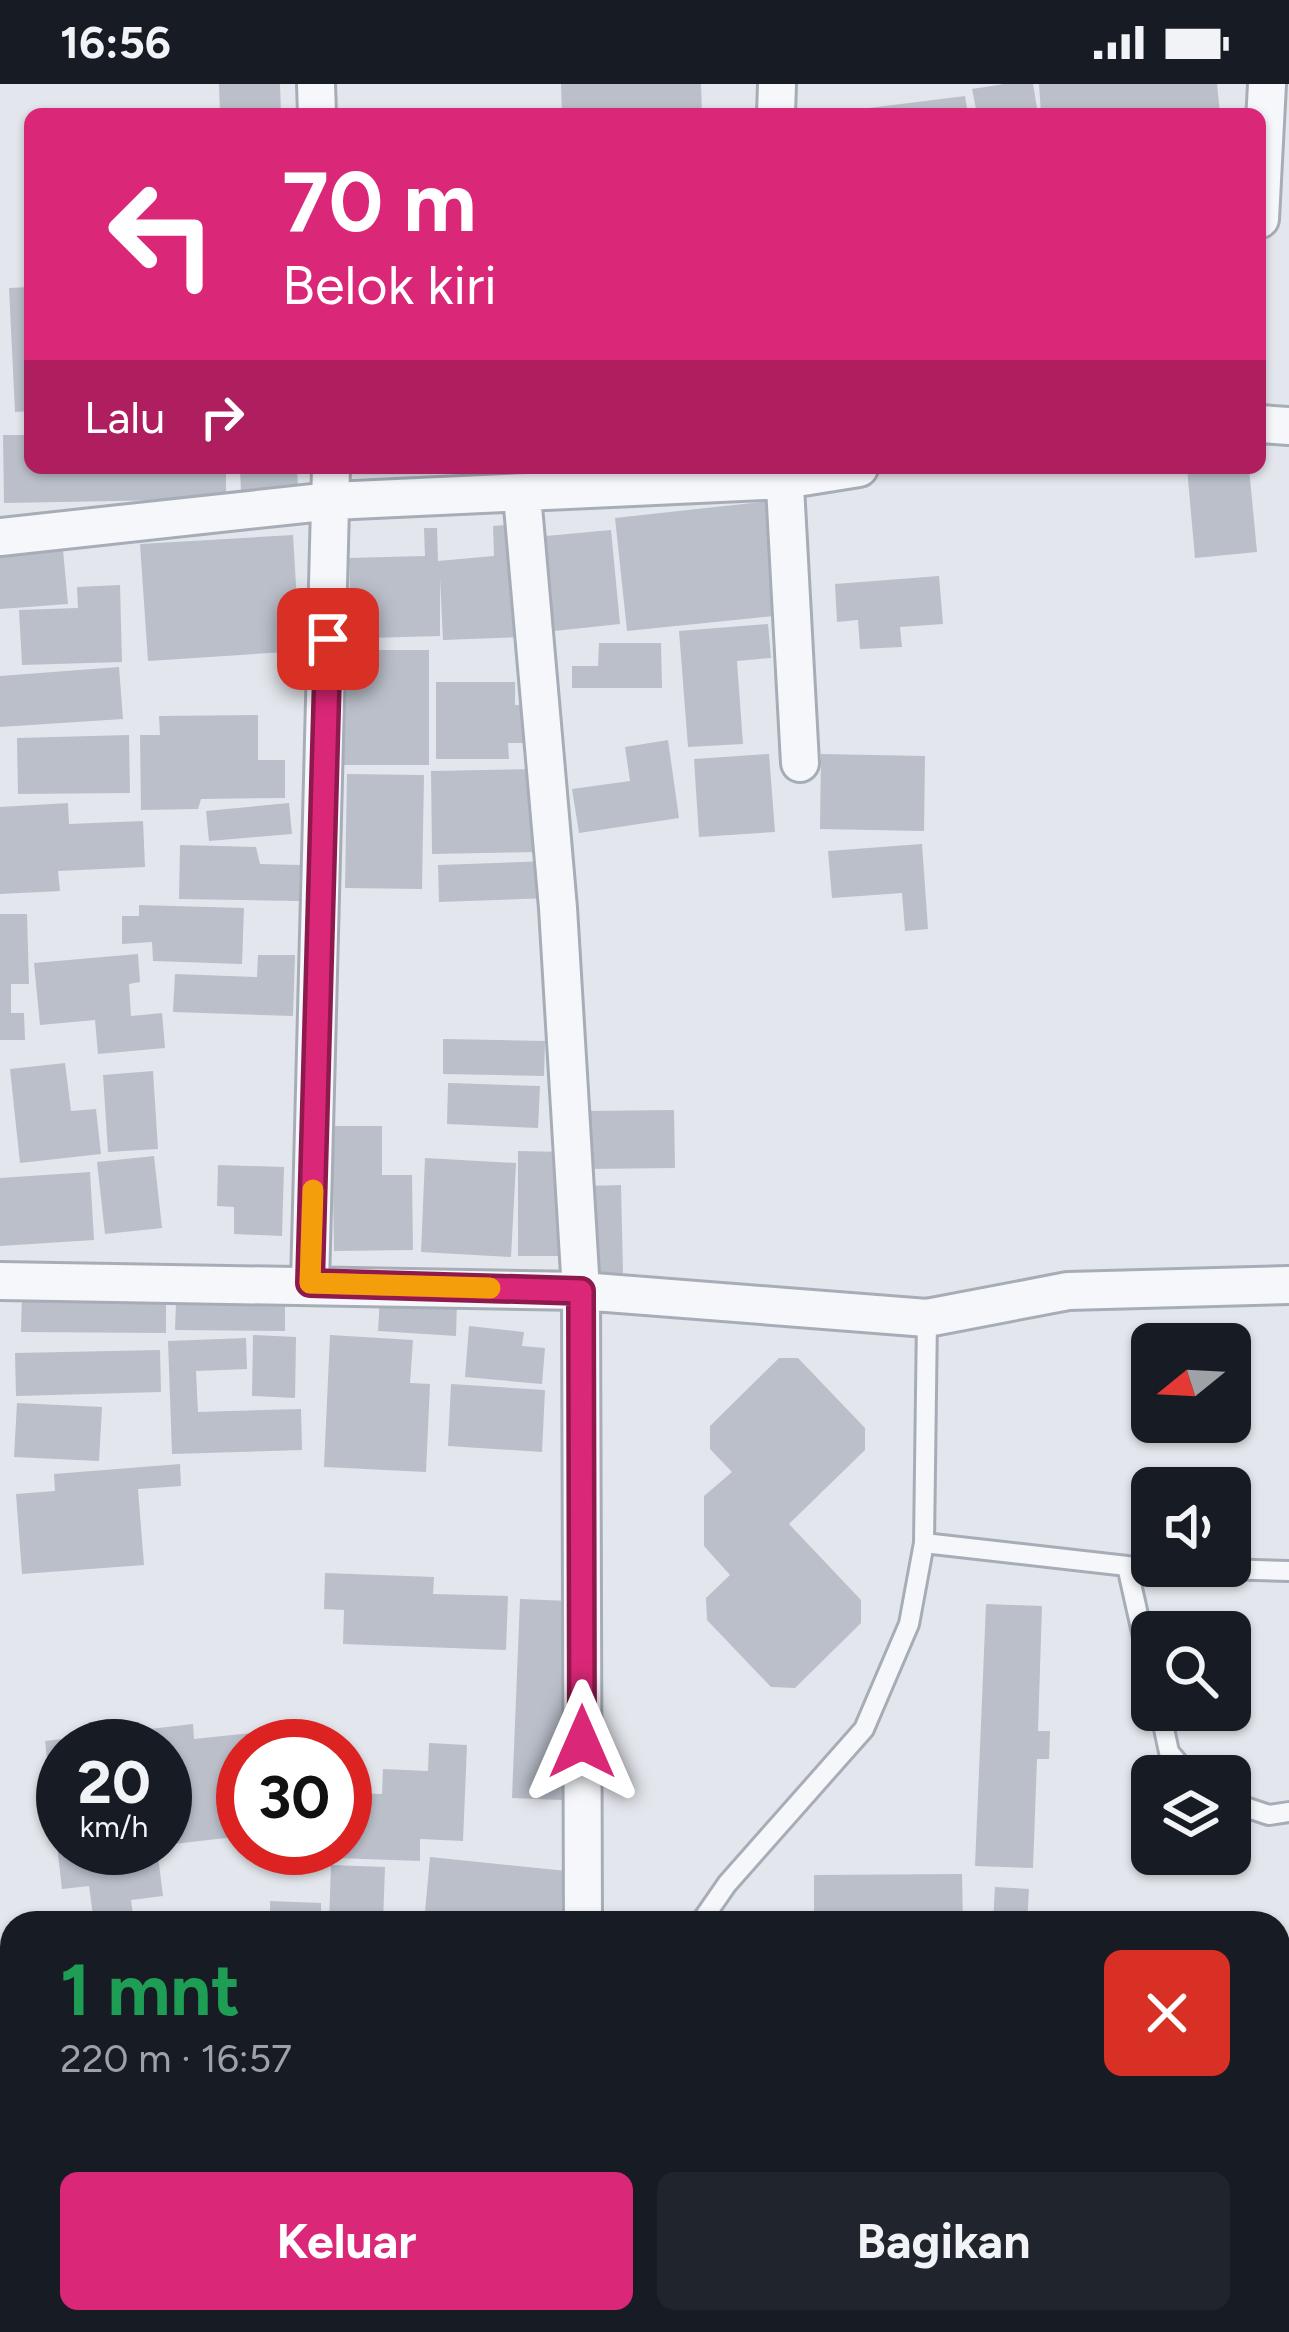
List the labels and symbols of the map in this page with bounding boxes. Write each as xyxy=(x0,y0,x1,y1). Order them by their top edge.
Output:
pin xyxy=(277,588,379,690)
north arrow xyxy=(1131,1323,1251,1443)
position arrow xyxy=(519,1679,645,1805)
speed limit sign: 30 xyxy=(216,1719,372,1875)

